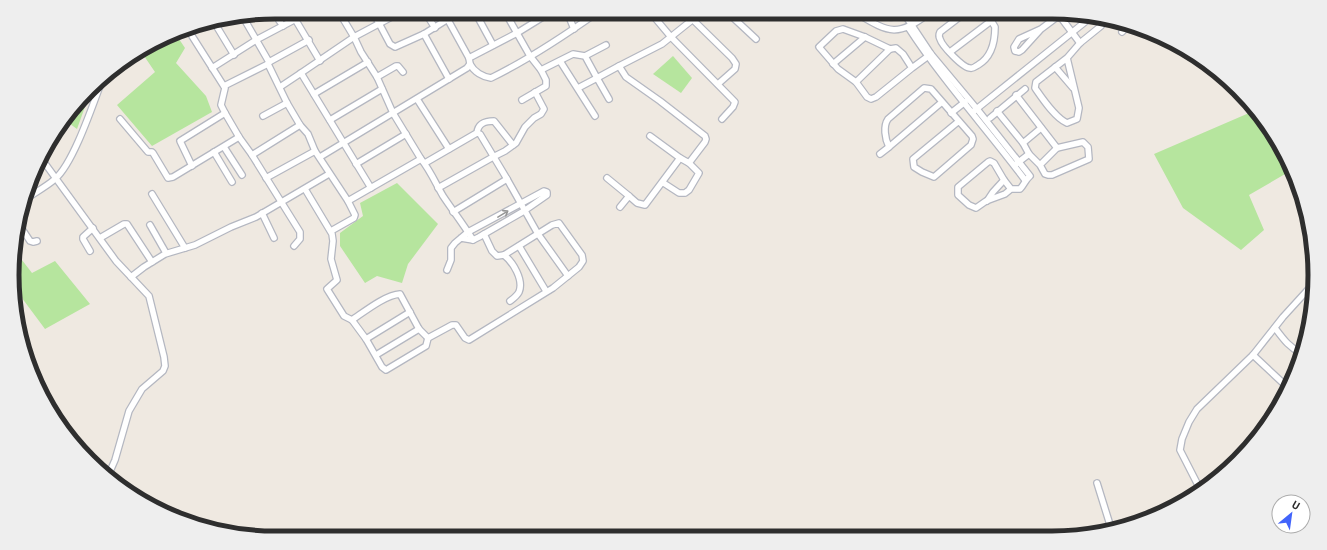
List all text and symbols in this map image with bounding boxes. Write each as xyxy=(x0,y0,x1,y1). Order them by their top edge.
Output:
one-way arrow xyxy=(497,209,509,217)
north arrow xyxy=(1271,494,1311,534)
text: U xyxy=(1290,497,1302,512)

